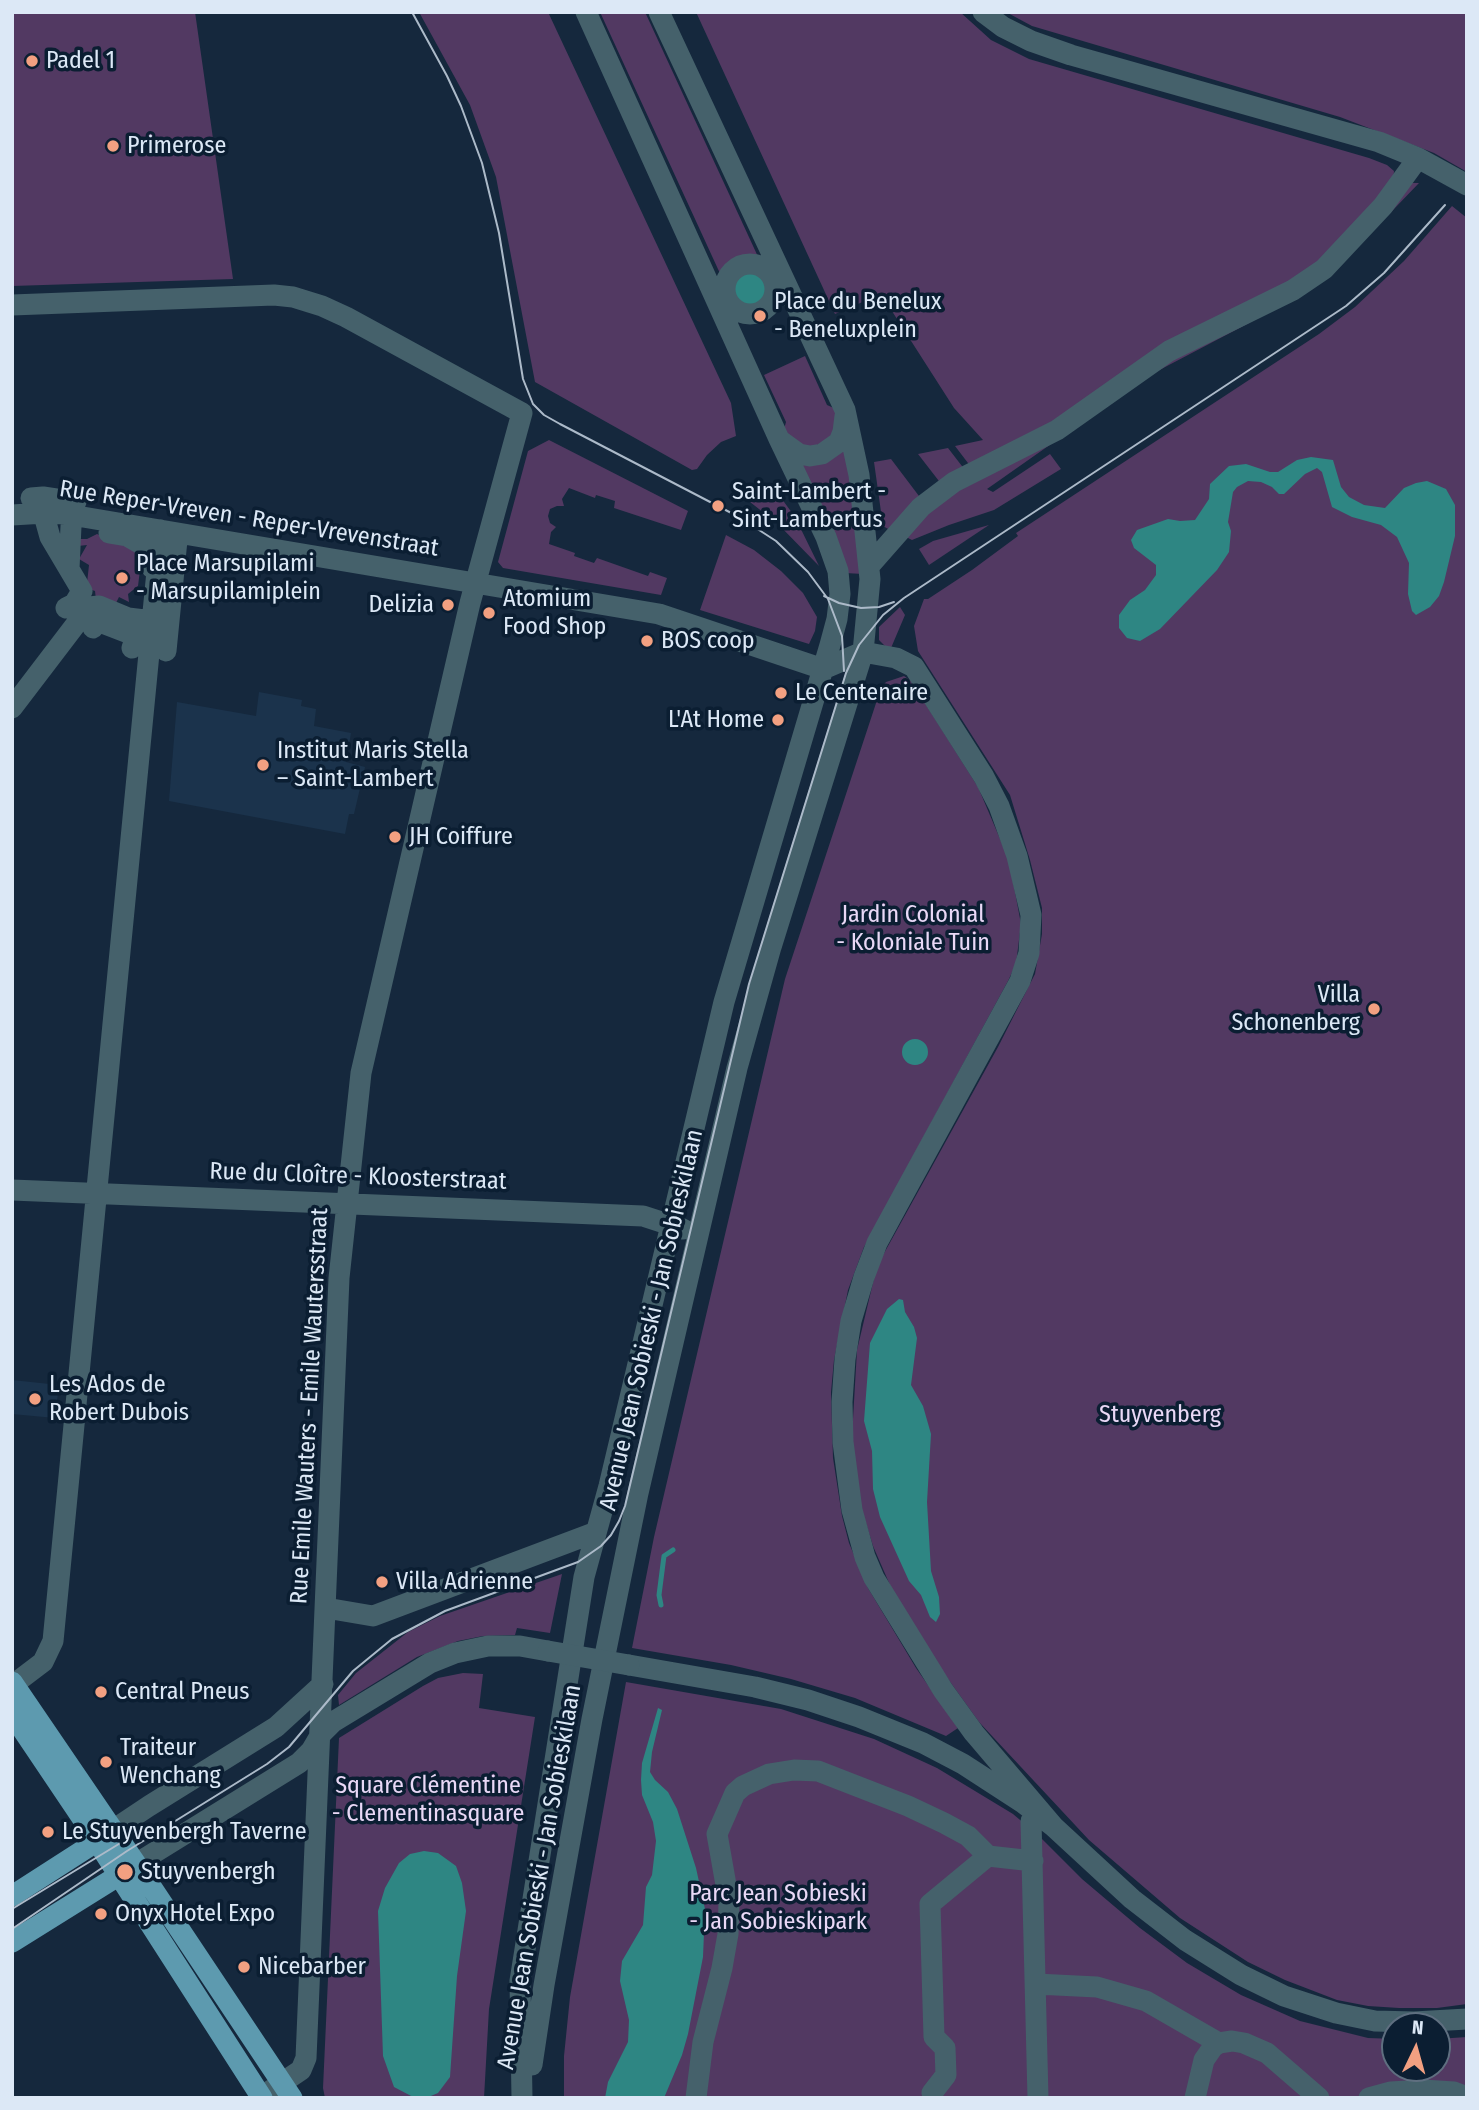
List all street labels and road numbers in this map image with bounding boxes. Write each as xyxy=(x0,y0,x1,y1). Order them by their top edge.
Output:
street label: Rue Reper-Vreven - Reper-Vrevenstraat xyxy=(57,475,441,563)
street label: Avenue Jean Sobieski - Jan Sobieskilaan xyxy=(594,1127,710,1513)
street label: Rue du Cloître - Kloosterstraat xyxy=(209,1157,507,1197)
street label: Rue Emile Wauters - Emile Wautersstraat xyxy=(285,1207,335,1605)
street label: Avenue Jean Sobieski - Jan Sobieskilaan xyxy=(492,1682,588,2072)

